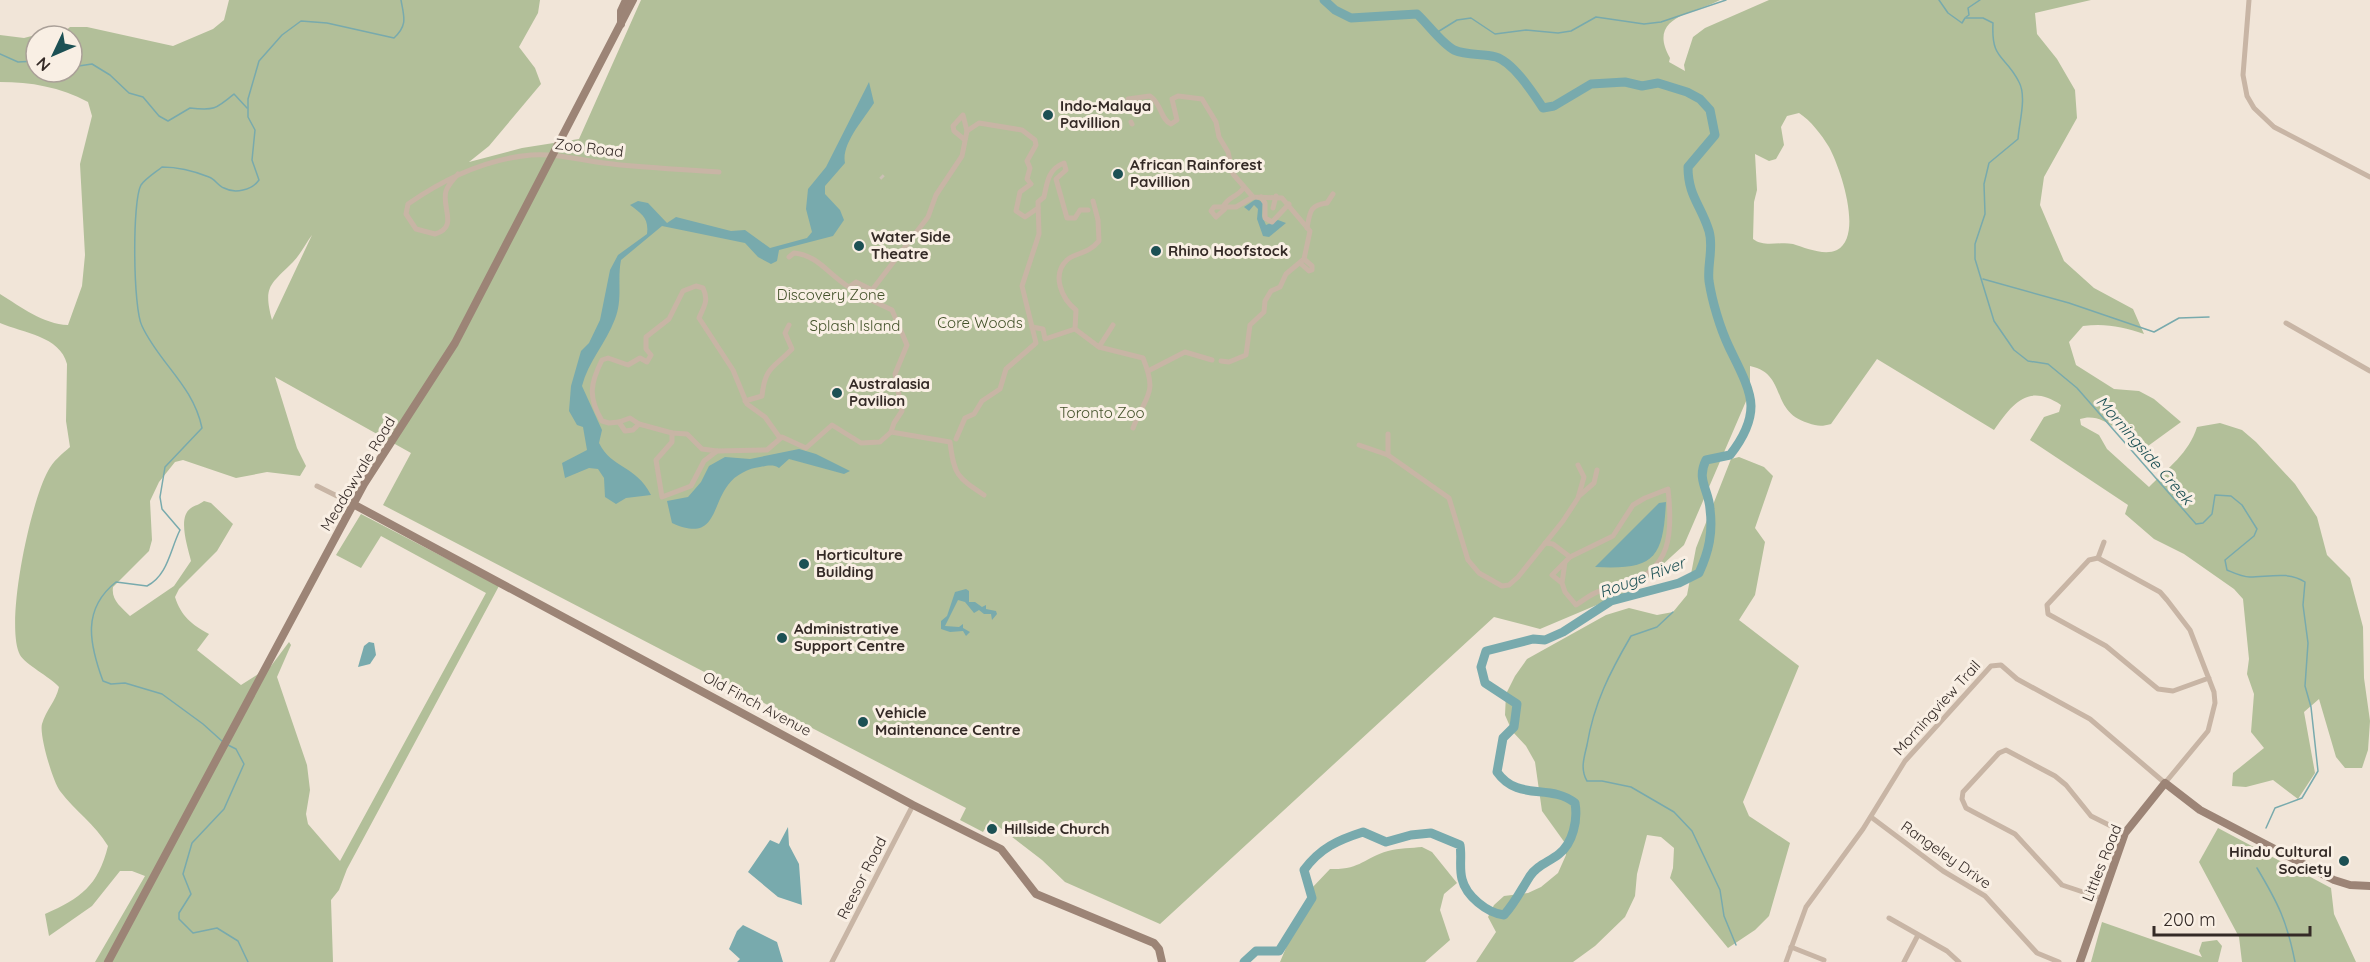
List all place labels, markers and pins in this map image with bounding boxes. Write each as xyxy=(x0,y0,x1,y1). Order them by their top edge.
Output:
place label: Indo-Malaya Pavillion xyxy=(1060,96,1151,132)
marker: Indo-Malaya Pavillion xyxy=(1041,108,1055,122)
place label: African Rainforest Pavillion xyxy=(1130,155,1263,191)
marker: African Rainforest Pavillion xyxy=(1111,167,1125,181)
place label: Water Side Theatre xyxy=(871,227,951,263)
marker: Water Side Theatre xyxy=(852,239,866,253)
place label: Rhino Hoofstock xyxy=(1168,241,1288,260)
marker: Rhino Hoofstock xyxy=(1149,244,1163,258)
place label: Australasia Pavilion xyxy=(849,374,930,410)
marker: Australasia Pavilion xyxy=(830,386,844,400)
place label: Horticulture Building xyxy=(816,545,903,581)
marker: Horticulture Building xyxy=(797,557,811,571)
place label: Administrative Support Centre xyxy=(794,619,905,655)
marker: Administrative Support Centre xyxy=(775,631,789,645)
place label: Vehicle Maintenance Centre xyxy=(875,703,1021,739)
marker: Vehicle Maintenance Centre xyxy=(856,715,870,729)
place label: Hillside Church xyxy=(1004,819,1109,838)
marker: Hillside Church xyxy=(985,822,999,836)
place label: Hindu Cultural Society xyxy=(2229,842,2332,878)
marker: Hindu Cultural Society xyxy=(2337,854,2351,868)

